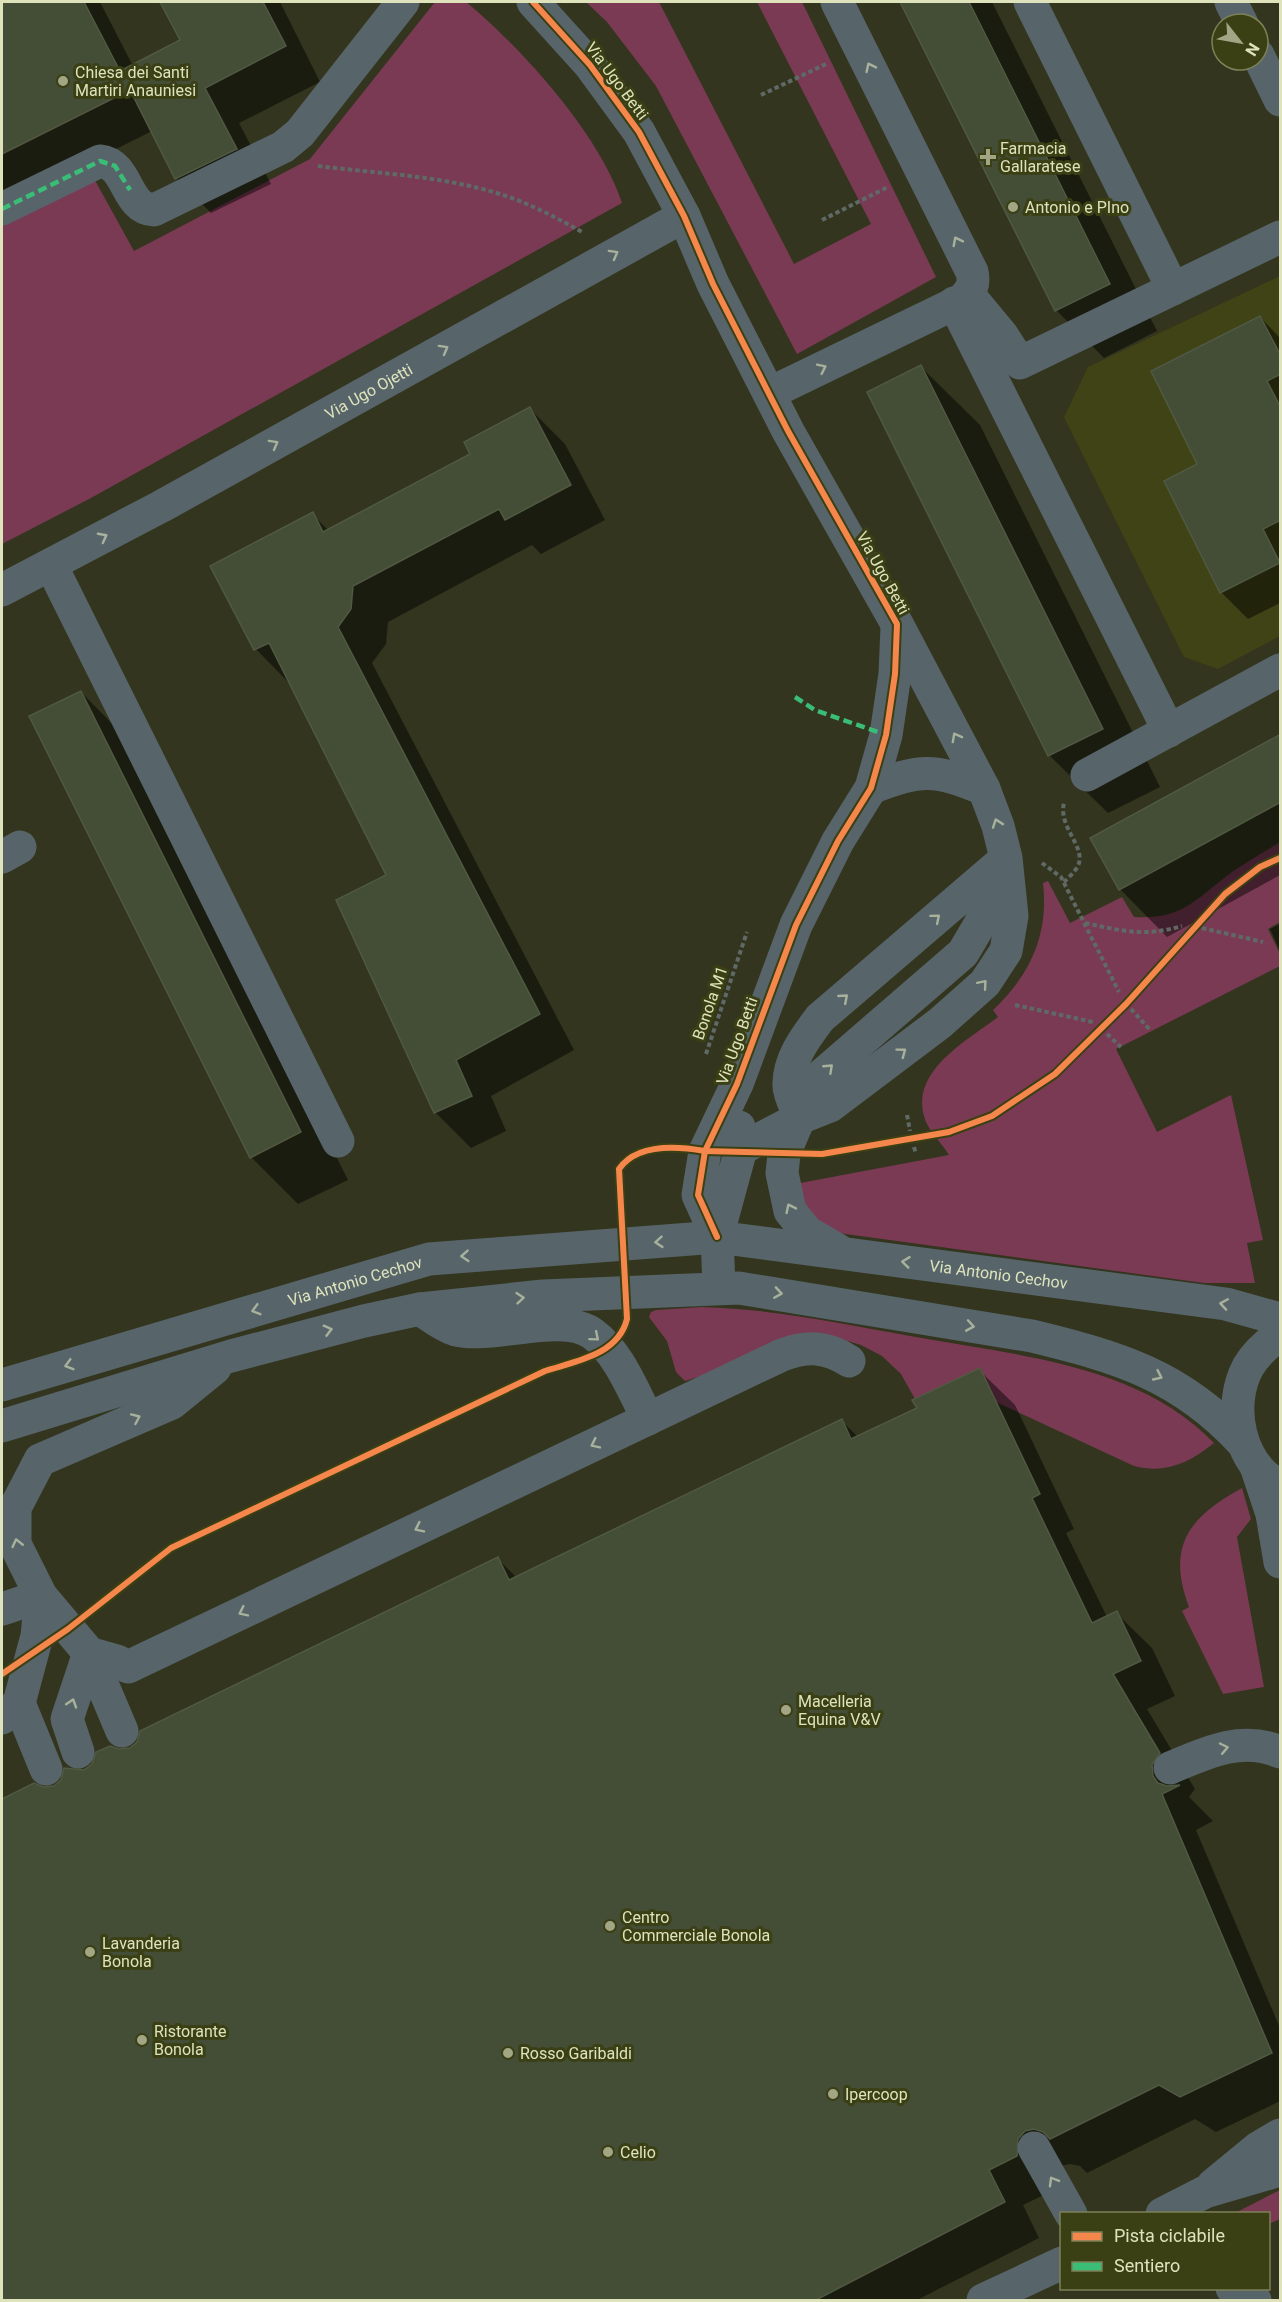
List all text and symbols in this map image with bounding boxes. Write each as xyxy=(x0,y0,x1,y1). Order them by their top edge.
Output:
north arrow xyxy=(1210,12,1270,72)
street label: Via Ugo Betti xyxy=(582,39,652,123)
text: N xyxy=(1241,40,1263,59)
one-way arrow xyxy=(865,62,877,73)
place label: Chiesa dei Santi Martiri Anauniesi xyxy=(75,63,196,100)
marker: Chiesa dei Santi Martiri Anauniesi xyxy=(56,74,70,88)
place label: Farmacia Gallaratese xyxy=(1000,139,1080,176)
marker: Farmacia Gallaratese xyxy=(981,150,995,164)
place label: Antonio e PIno xyxy=(1025,198,1129,217)
marker: Antonio e PIno xyxy=(1006,200,1020,214)
one-way arrow xyxy=(953,237,964,248)
one-way arrow xyxy=(608,250,619,261)
one-way arrow xyxy=(438,345,448,356)
street label: Via Ugo Ojetti xyxy=(322,359,416,423)
one-way arrow xyxy=(816,363,827,375)
one-way arrow xyxy=(268,440,278,451)
street label: Via Ugo Betti xyxy=(852,528,914,618)
one-way arrow xyxy=(96,533,107,544)
one-way arrow xyxy=(952,732,964,743)
one-way arrow xyxy=(991,818,1004,829)
one-way arrow xyxy=(929,914,940,925)
street label: Bonola M1 xyxy=(689,964,731,1042)
one-way arrow xyxy=(976,980,987,990)
one-way arrow xyxy=(837,994,847,1005)
street label: Via Ugo Betti xyxy=(712,995,762,1087)
one-way arrow xyxy=(895,1049,906,1060)
one-way arrow xyxy=(823,1064,833,1075)
one-way arrow xyxy=(786,1203,798,1214)
one-way arrow xyxy=(654,1235,664,1248)
one-way arrow xyxy=(460,1250,469,1263)
street label: Via Antonio Cechov xyxy=(286,1252,425,1310)
street label: Via Antonio Cechov xyxy=(928,1256,1069,1293)
one-way arrow xyxy=(901,1257,911,1269)
one-way arrow xyxy=(773,1286,782,1298)
one-way arrow xyxy=(516,1292,525,1305)
one-way arrow xyxy=(1220,1299,1229,1311)
one-way arrow xyxy=(251,1303,262,1315)
one-way arrow xyxy=(964,1319,974,1332)
one-way arrow xyxy=(323,1325,333,1338)
one-way arrow xyxy=(588,1330,599,1341)
one-way arrow xyxy=(64,1358,75,1370)
one-way arrow xyxy=(1151,1368,1162,1380)
one-way arrow xyxy=(130,1413,141,1425)
one-way arrow xyxy=(591,1437,602,1449)
one-way arrow xyxy=(415,1521,426,1533)
one-way arrow xyxy=(12,1538,25,1548)
one-way arrow xyxy=(239,1605,250,1617)
place label: Macelleria Equina V&V xyxy=(798,1692,881,1729)
one-way arrow xyxy=(65,1698,78,1709)
marker: Macelleria Equina V&V xyxy=(779,1703,793,1717)
one-way arrow xyxy=(1218,1742,1228,1755)
place label: Centro Commerciale Bonola xyxy=(622,1908,770,1945)
marker: Centro Commerciale Bonola xyxy=(603,1919,617,1933)
place label: Lavanderia Bonola xyxy=(102,1934,180,1971)
marker: Lavanderia Bonola xyxy=(83,1945,97,1959)
place label: Ristorante Bonola xyxy=(154,2022,227,2059)
marker: Ristorante Bonola xyxy=(135,2033,149,2047)
place label: Rosso Garibaldi xyxy=(520,2044,632,2063)
marker: Rosso Garibaldi xyxy=(501,2046,515,2060)
place label: Ipercoop xyxy=(845,2085,908,2104)
marker: Ipercoop xyxy=(826,2087,840,2101)
place label: Celio xyxy=(620,2143,656,2162)
marker: Celio xyxy=(601,2145,615,2159)
one-way arrow xyxy=(1048,2176,1060,2187)
legend xyxy=(1060,2212,1270,2290)
text: Pista ciclabile xyxy=(1114,2225,1225,2246)
text: Sentiero xyxy=(1114,2255,1180,2276)

